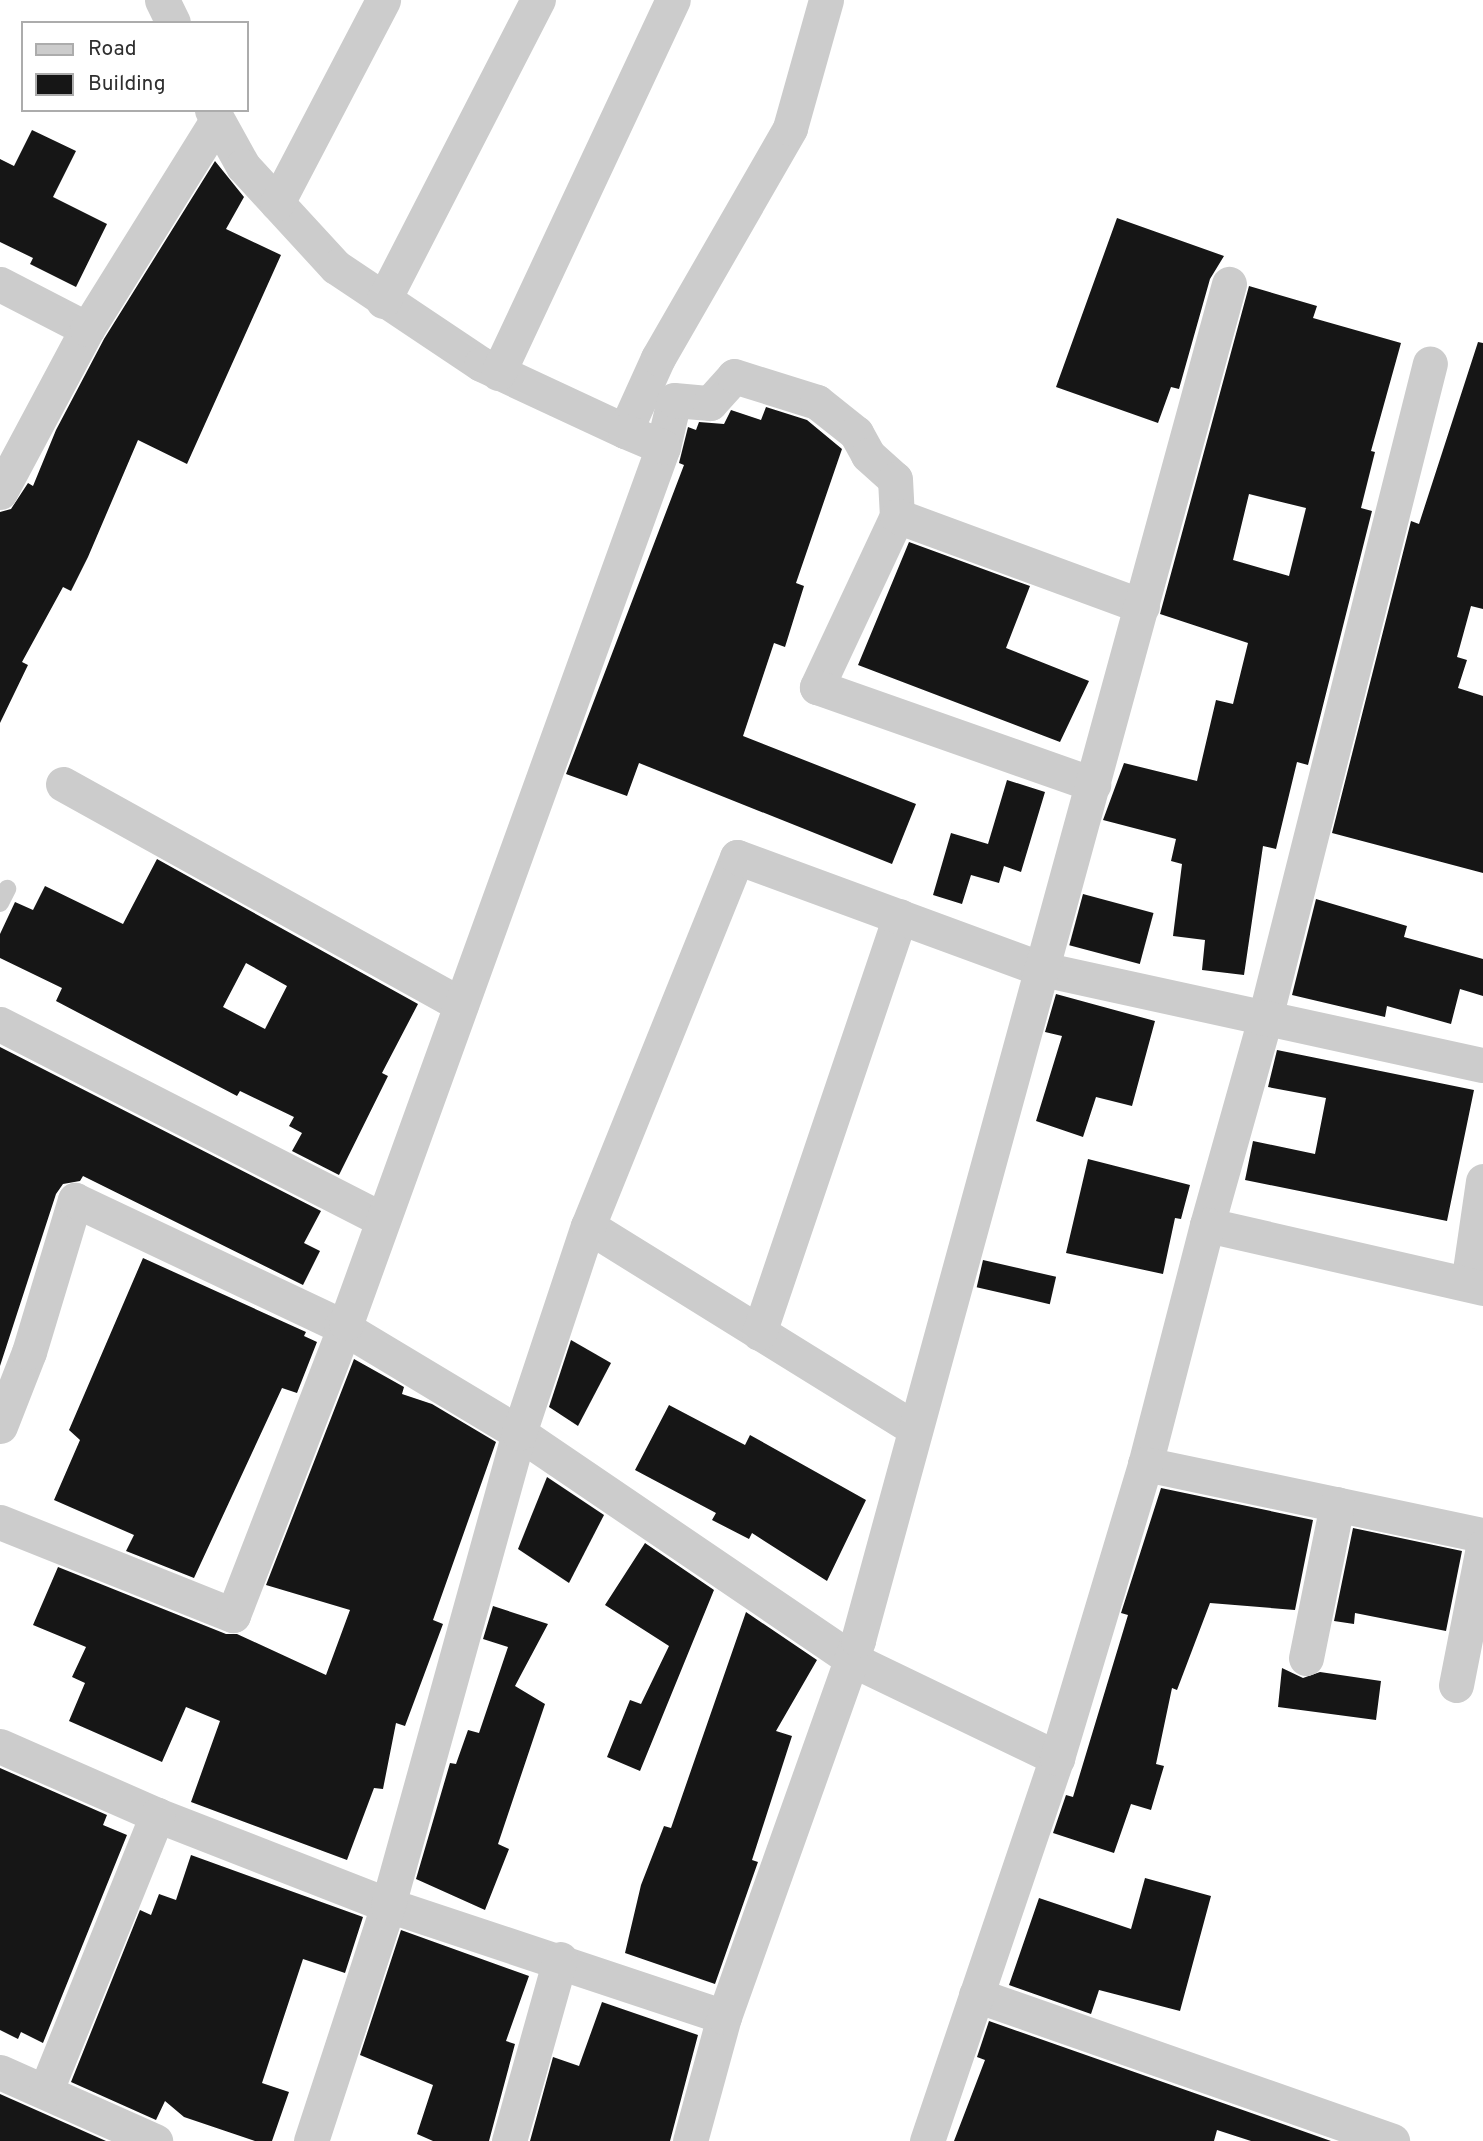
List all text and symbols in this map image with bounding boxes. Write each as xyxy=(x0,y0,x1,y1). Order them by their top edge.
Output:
legend xyxy=(21,21,248,112)
text: Road xyxy=(88,36,137,63)
text: Building xyxy=(88,71,166,98)

